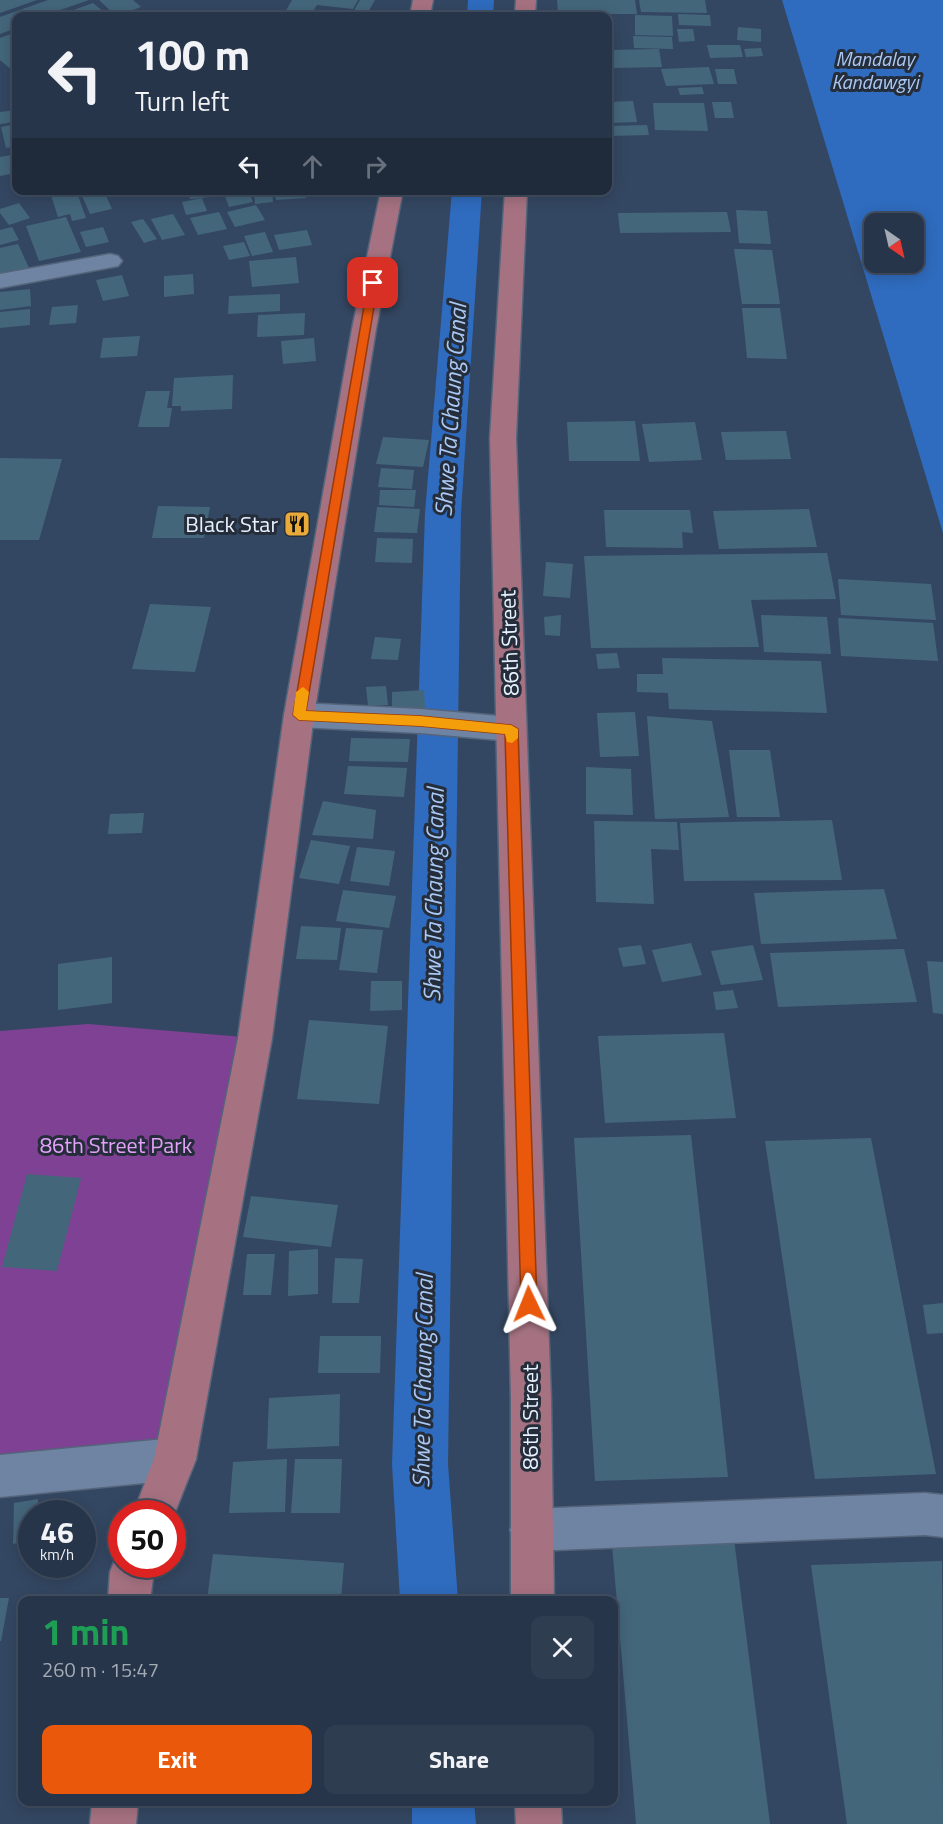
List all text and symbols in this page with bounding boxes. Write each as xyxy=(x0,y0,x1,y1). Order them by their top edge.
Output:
text: 100 m xyxy=(135,22,250,86)
icon: left xyxy=(36,36,114,114)
water label: Mandalay Kandawgyi xyxy=(831,43,921,97)
text: Turn left xyxy=(135,80,229,121)
icon: left xyxy=(233,150,266,183)
icon: ahead xyxy=(296,150,329,183)
icon: right xyxy=(359,150,392,183)
north arrow xyxy=(864,213,924,273)
map controls xyxy=(864,213,924,273)
pin xyxy=(347,257,398,308)
icon: arrive xyxy=(356,266,389,299)
water label: Shwe Ta Chaung Canal xyxy=(425,299,476,518)
place label: Black Star xyxy=(185,507,278,541)
restaurant icon: Black Star xyxy=(282,509,312,539)
street label: 86th Street xyxy=(490,589,528,696)
water label: Shwe Ta Chaung Canal xyxy=(413,785,453,1002)
park label: 86th Street Park xyxy=(40,1128,193,1162)
water label: Shwe Ta Chaung Canal xyxy=(402,1271,442,1488)
position arrow xyxy=(497,1272,561,1336)
street label: 86th Street xyxy=(513,1364,547,1470)
speed limit sign: 50 xyxy=(108,1500,186,1578)
text: 46 xyxy=(40,1509,74,1555)
text: km/h xyxy=(40,1543,74,1566)
text: 1 min xyxy=(42,1604,129,1659)
button: close xyxy=(531,1616,594,1679)
text: 260 m · 15:47 xyxy=(42,1654,159,1685)
button: Exit xyxy=(42,1725,312,1794)
button: Share xyxy=(324,1725,594,1794)

